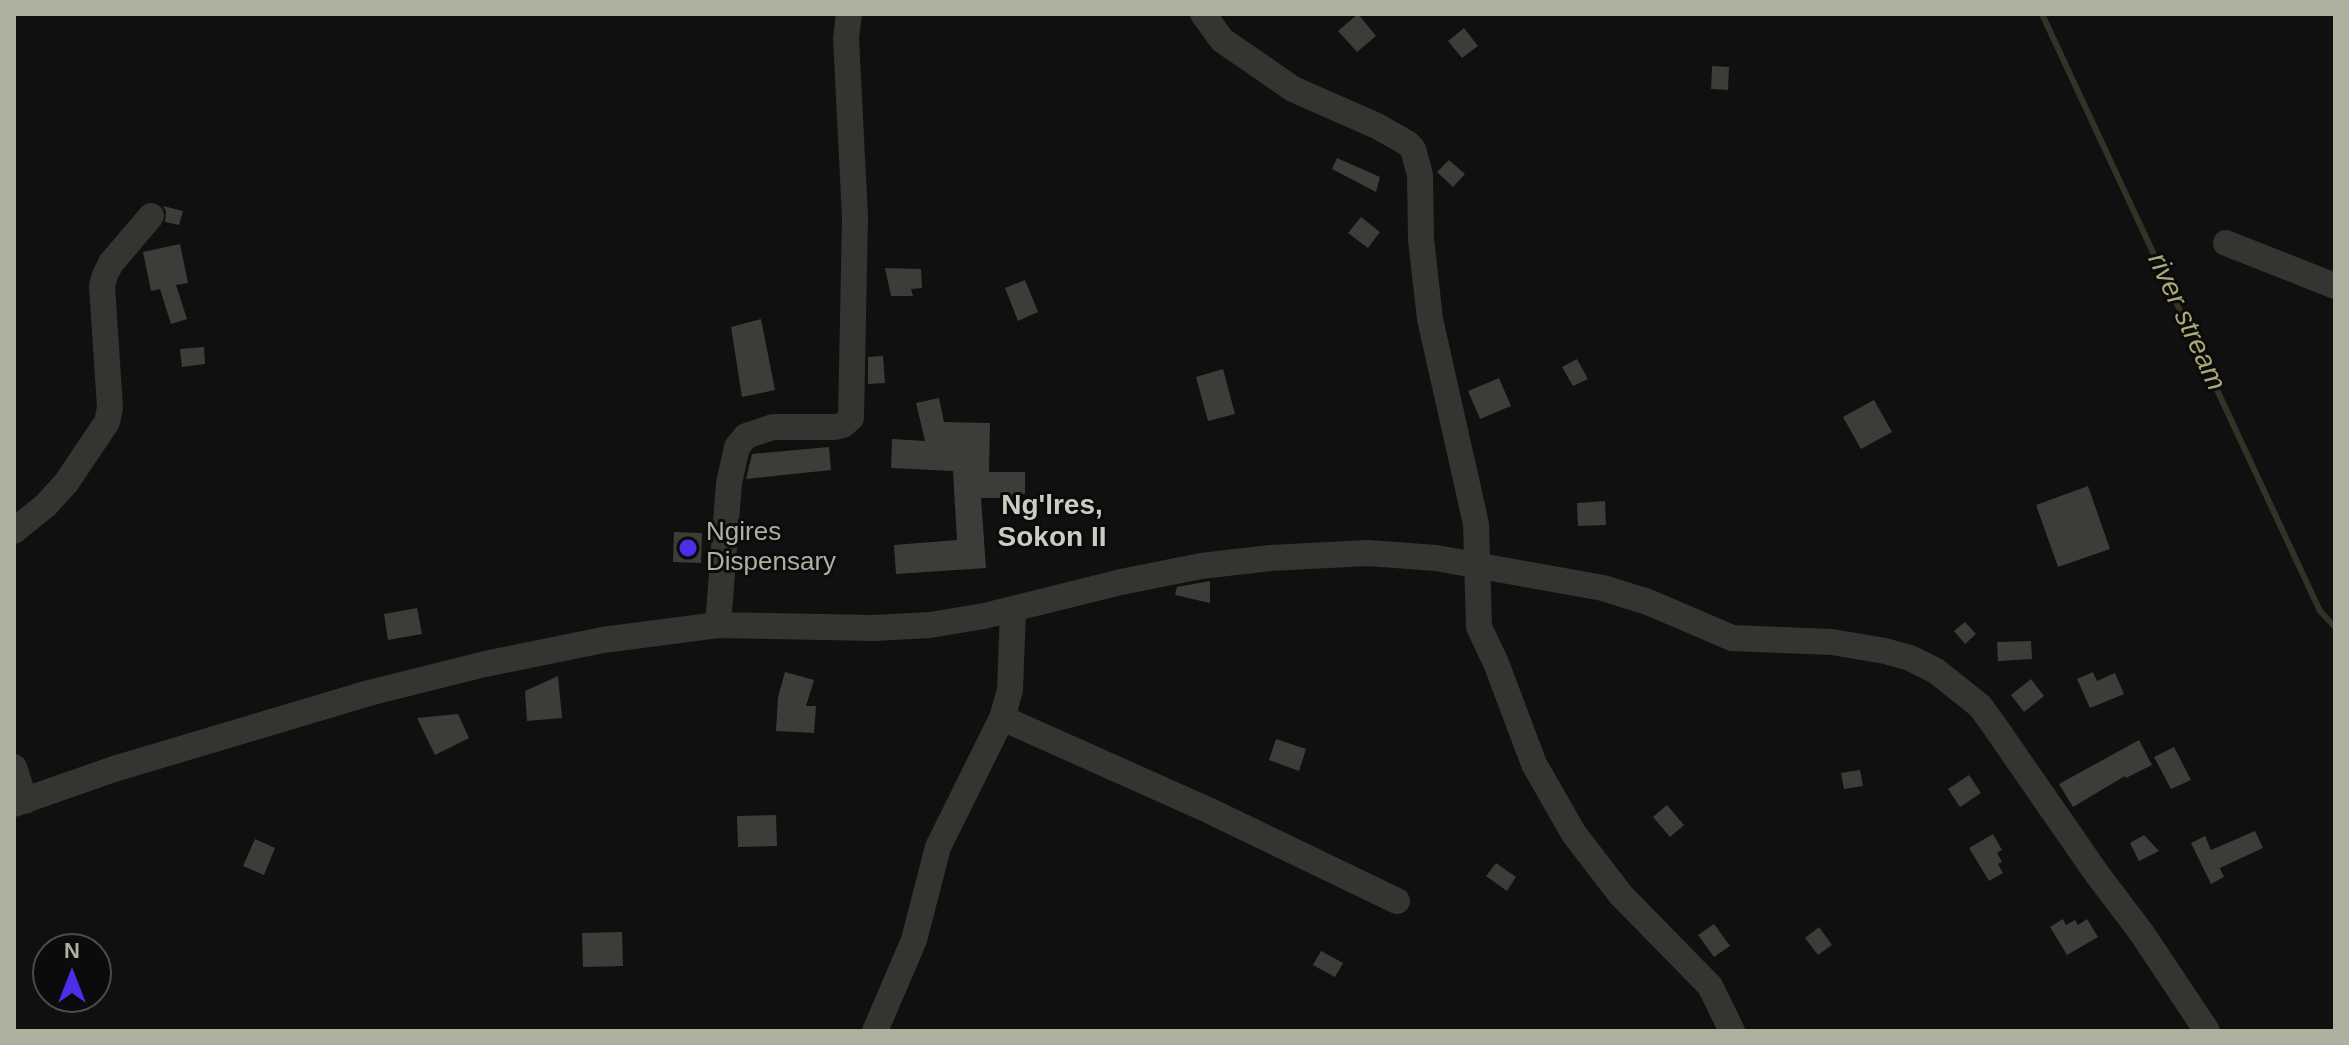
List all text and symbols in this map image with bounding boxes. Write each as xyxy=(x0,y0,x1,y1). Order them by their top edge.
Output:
water label: river stream xyxy=(2140,248,2232,396)
district label: Ng'lres, Sokon II xyxy=(998,489,1106,555)
place label: Ngires Dispensary xyxy=(706,517,836,578)
marker: Ngires Dispensary xyxy=(677,537,699,559)
north arrow xyxy=(32,933,112,1013)
text: N xyxy=(64,938,80,963)

